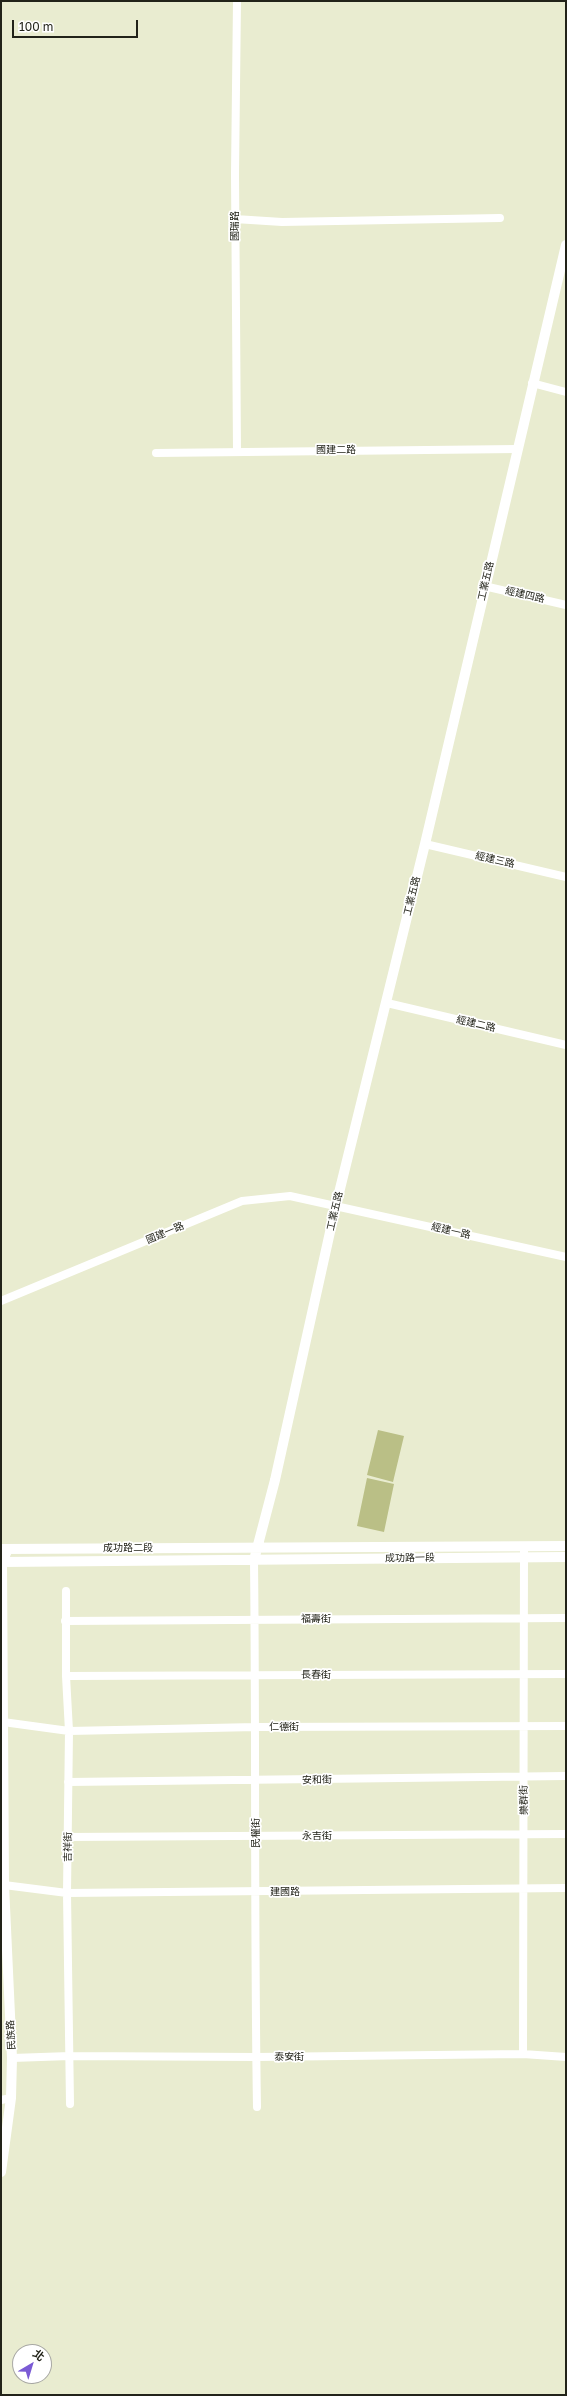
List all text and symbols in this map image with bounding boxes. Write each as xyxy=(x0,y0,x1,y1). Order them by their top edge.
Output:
scale bar xyxy=(14,12,140,38)
text: 100 m xyxy=(19,19,53,34)
street label: 國瑞路 xyxy=(229,211,241,241)
street label: 國建二路 xyxy=(316,444,356,456)
street label: 工業五路 xyxy=(476,560,496,602)
street label: 經建四路 xyxy=(504,585,546,605)
street label: 經建三路 xyxy=(474,850,516,870)
street label: 工業五路 xyxy=(401,875,423,917)
street label: 經建二路 xyxy=(455,1014,497,1034)
street label: 工業五路 xyxy=(325,1190,345,1232)
street label: 國建一路 xyxy=(144,1220,186,1246)
street label: 經建一路 xyxy=(430,1221,472,1241)
street label: 成功路二段 xyxy=(103,1542,153,1554)
street label: 成功路一段 xyxy=(385,1552,435,1564)
street label: 福壽街 xyxy=(301,1613,331,1625)
street label: 長春街 xyxy=(301,1669,331,1681)
street label: 仁德街 xyxy=(269,1721,299,1733)
street label: 安和街 xyxy=(302,1774,332,1786)
street label: 樂群街 xyxy=(518,1785,530,1815)
street label: 民權街 xyxy=(250,1818,262,1848)
street label: 永吉街 xyxy=(302,1830,332,1842)
street label: 吉祥街 xyxy=(62,1832,74,1862)
street label: 建國路 xyxy=(270,1886,300,1898)
street label: 民族路 xyxy=(4,2020,18,2050)
street label: 泰安街 xyxy=(274,2051,304,2063)
north arrow xyxy=(12,2344,52,2384)
text: 北 xyxy=(31,2346,47,2363)

